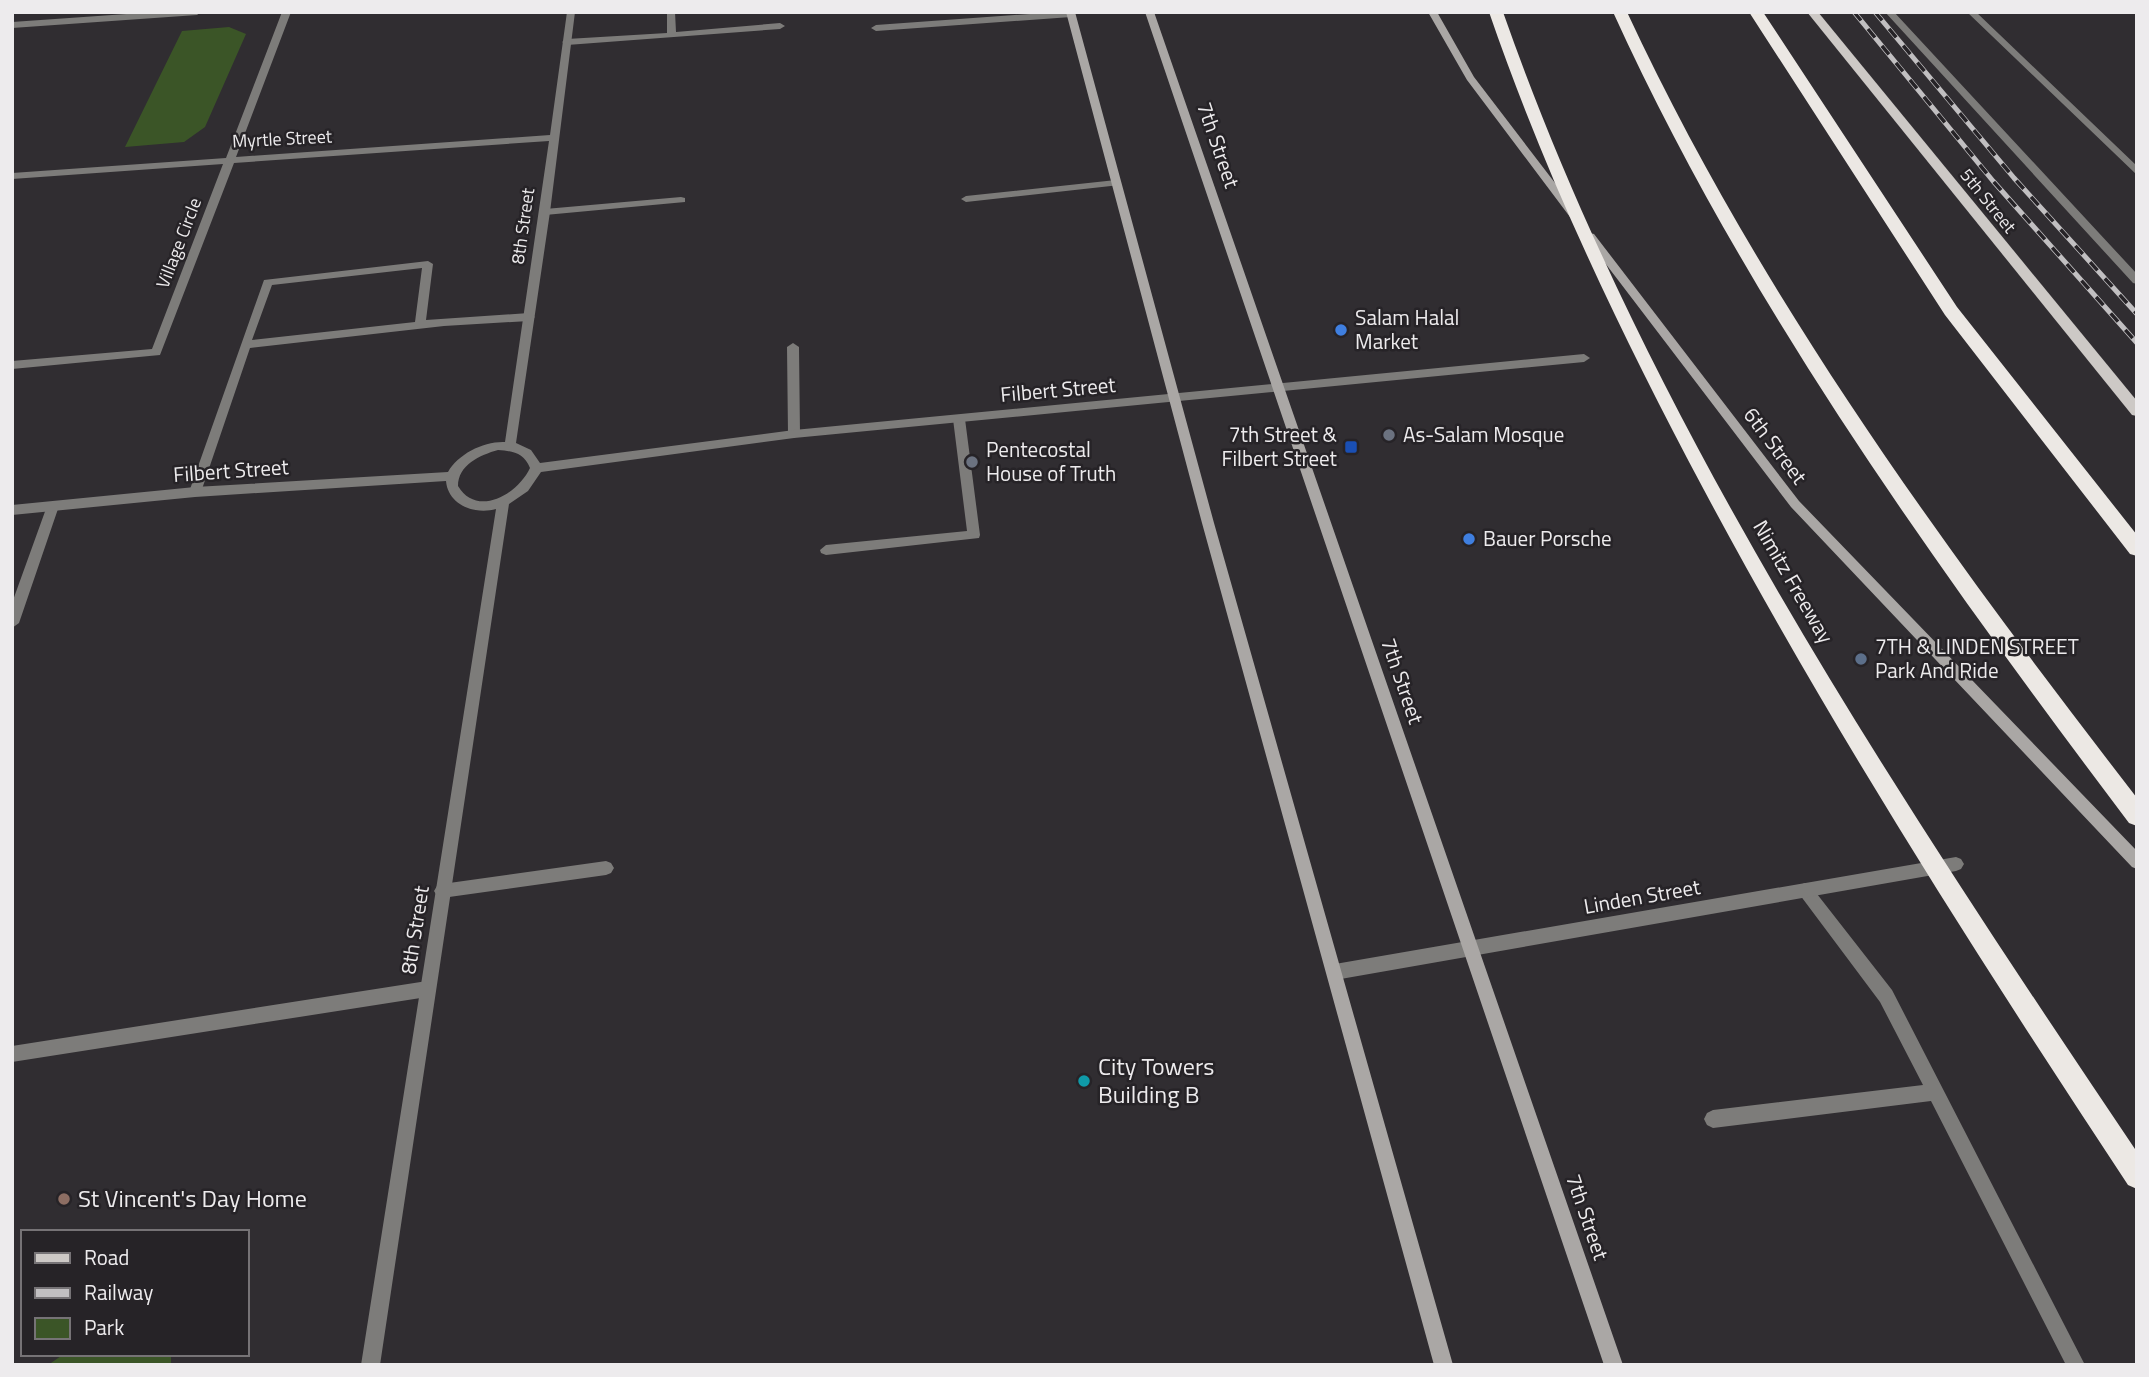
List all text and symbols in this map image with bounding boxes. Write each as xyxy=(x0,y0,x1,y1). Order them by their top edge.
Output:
street label: 7th Street xyxy=(1189,97,1249,193)
street label: Myrtle Street xyxy=(231,122,333,155)
street label: 5th Street xyxy=(1954,162,2023,239)
street label: 8th Street xyxy=(504,186,541,266)
street label: Village Circle xyxy=(149,194,208,292)
place label: Salam Halal Market xyxy=(1355,301,1459,357)
marker: Salam Halal Market xyxy=(1333,322,1349,338)
street label: Filbert Street xyxy=(999,368,1117,410)
street label: 6th Street xyxy=(1736,400,1816,491)
place label: 7th Street & Filbert Street xyxy=(1221,418,1338,474)
place label: As-Salam Mosque xyxy=(1403,418,1564,450)
marker: As-Salam Mosque xyxy=(1381,427,1397,443)
place label: Pentecostal House of Truth xyxy=(986,433,1116,489)
marker: 7th Street & Filbert Street xyxy=(1343,439,1359,455)
street label: Filbert Street xyxy=(172,450,290,490)
marker: Pentecostal House of Truth xyxy=(964,454,980,470)
street label: Nimitz Freeway xyxy=(1746,514,1842,649)
place label: Bauer Porsche xyxy=(1483,522,1612,554)
marker: Bauer Porsche xyxy=(1461,531,1477,547)
place label: 7TH & LINDEN STREET Park And Ride xyxy=(1875,630,2079,686)
street label: 7th Street xyxy=(1373,633,1433,729)
marker: 7TH & LINDEN STREET Park And Ride xyxy=(1853,651,1869,667)
street label: Linden Street xyxy=(1581,870,1703,922)
street label: 8th Street xyxy=(391,883,437,976)
place label: City Towers Building B xyxy=(1098,1048,1214,1112)
marker: City Towers Building B xyxy=(1076,1073,1092,1089)
street label: 7th Street xyxy=(1558,1169,1618,1265)
place label: St Vincent's Day Home xyxy=(78,1180,307,1216)
marker: St Vincent's Day Home xyxy=(56,1191,72,1207)
legend xyxy=(21,1230,248,1356)
text: Road xyxy=(84,1241,129,1273)
text: Railway xyxy=(84,1276,153,1308)
text: Park xyxy=(84,1311,124,1343)

